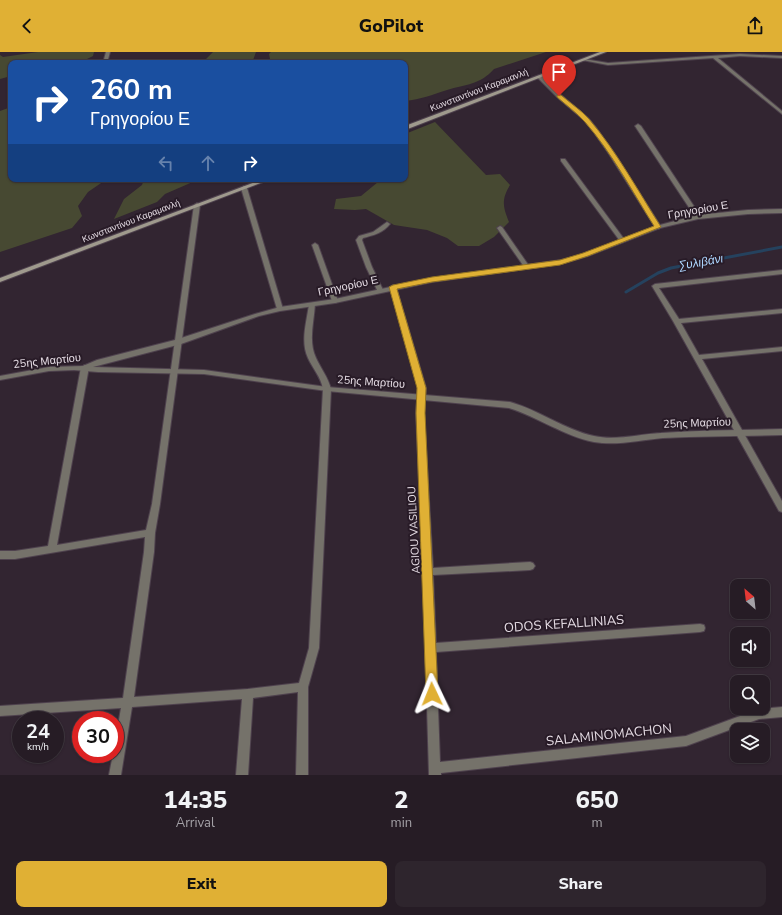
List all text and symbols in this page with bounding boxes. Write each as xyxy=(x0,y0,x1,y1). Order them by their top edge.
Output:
text: GoPilot xyxy=(359,14,423,38)
icon: back xyxy=(16,15,38,37)
icon: share xyxy=(744,15,766,37)
pin xyxy=(542,55,576,96)
icon: arrive xyxy=(548,61,570,83)
street label: Κωνσταντίνου Καραμανλή xyxy=(428,66,530,114)
text: 260 m xyxy=(90,71,173,109)
icon: right xyxy=(24,76,76,128)
text: Γρηγορίου Ε xyxy=(90,107,190,131)
icon: left xyxy=(155,152,177,174)
icon: ahead xyxy=(197,152,219,174)
icon: right xyxy=(239,152,261,174)
street label: Κωνσταντίνου Καραμανλή xyxy=(80,197,182,245)
street label: Γρηγορίου Ε xyxy=(667,197,729,223)
water label: Συλιβάνι xyxy=(677,250,725,274)
street label: Γρηγορίου Ε xyxy=(317,272,379,300)
street label: 25ης Μαρτίου xyxy=(12,350,82,372)
street label: 25ης Μαρτίου xyxy=(337,372,405,392)
street label: 25ης Μαρτίου xyxy=(663,414,731,432)
street label: AGIOU VASILIOU xyxy=(404,486,424,574)
north arrow xyxy=(730,579,770,619)
map controls xyxy=(730,579,770,763)
street label: ODOS KEFALLINIAS xyxy=(503,611,625,637)
button: sound xyxy=(730,627,770,667)
position arrow xyxy=(411,673,453,715)
button: search xyxy=(730,675,770,715)
speed limit sign: 30 xyxy=(72,711,124,763)
text: 24 xyxy=(26,718,50,745)
street label: SALAMINOMACHON xyxy=(545,719,673,751)
button: layers xyxy=(730,723,770,763)
text: km/h xyxy=(27,740,49,754)
text: 14:35 xyxy=(163,784,227,816)
text: 2 xyxy=(394,784,409,816)
text: 650 xyxy=(575,784,619,816)
text: Arrival xyxy=(176,814,215,832)
text: min xyxy=(391,814,412,832)
text: m xyxy=(591,814,603,832)
button: Exit xyxy=(16,861,387,907)
button: Share xyxy=(395,861,766,907)

